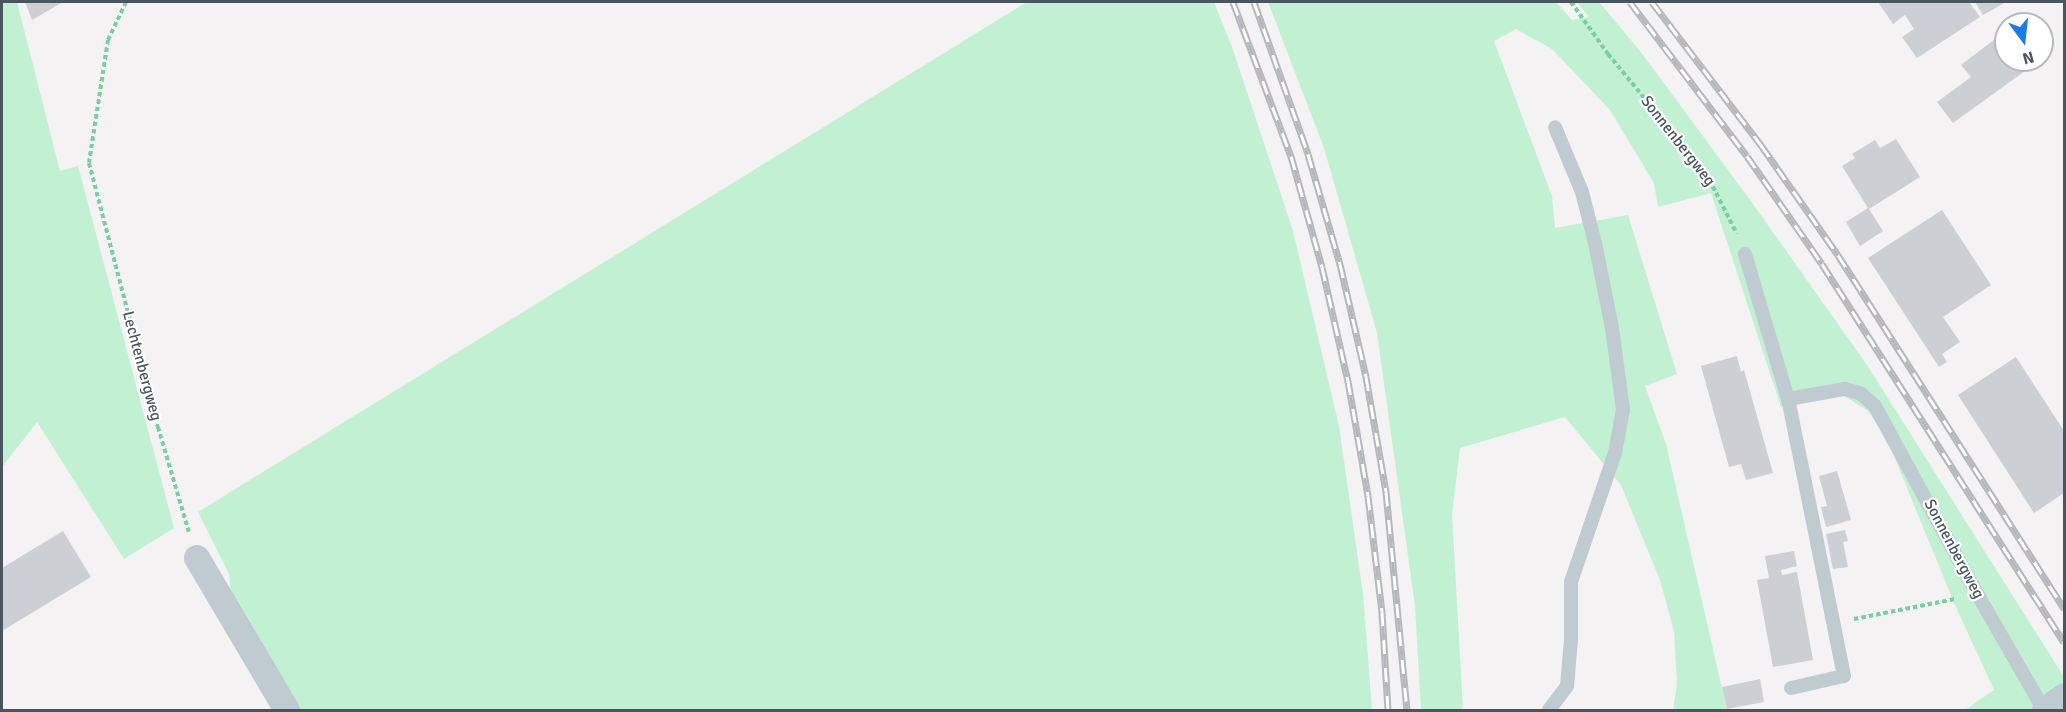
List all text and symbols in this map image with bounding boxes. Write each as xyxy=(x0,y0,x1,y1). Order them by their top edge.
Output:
north arrow xyxy=(1994,12,2054,72)
text: N xyxy=(2020,46,2036,69)
street label: Sonnenbergweg xyxy=(1637,92,1719,190)
street label: Lechtenbergweg xyxy=(118,309,166,423)
street label: Sonnenbergweg xyxy=(1920,496,1988,602)

